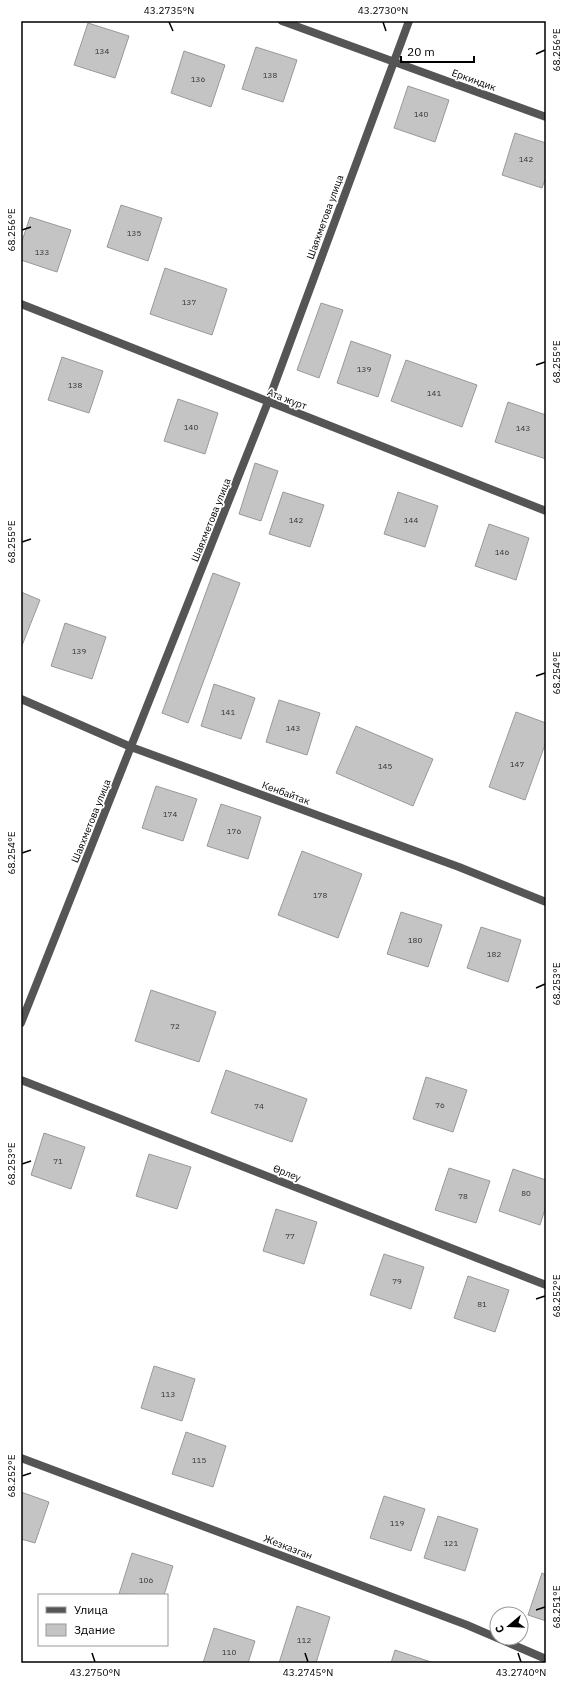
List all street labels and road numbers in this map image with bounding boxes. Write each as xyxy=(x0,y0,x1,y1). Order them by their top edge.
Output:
street label: Еркиндик xyxy=(450,66,498,94)
street label: Шаяхметова улица xyxy=(304,172,347,261)
street label: Ата журт xyxy=(265,386,309,413)
street label: Шаяхметова улица xyxy=(188,476,234,564)
street label: Шаяхметова улица xyxy=(68,777,114,865)
street label: Кенбайтак xyxy=(260,778,312,808)
street label: Өрлеу xyxy=(271,1162,303,1184)
street label: Жезказган xyxy=(262,1532,314,1562)

